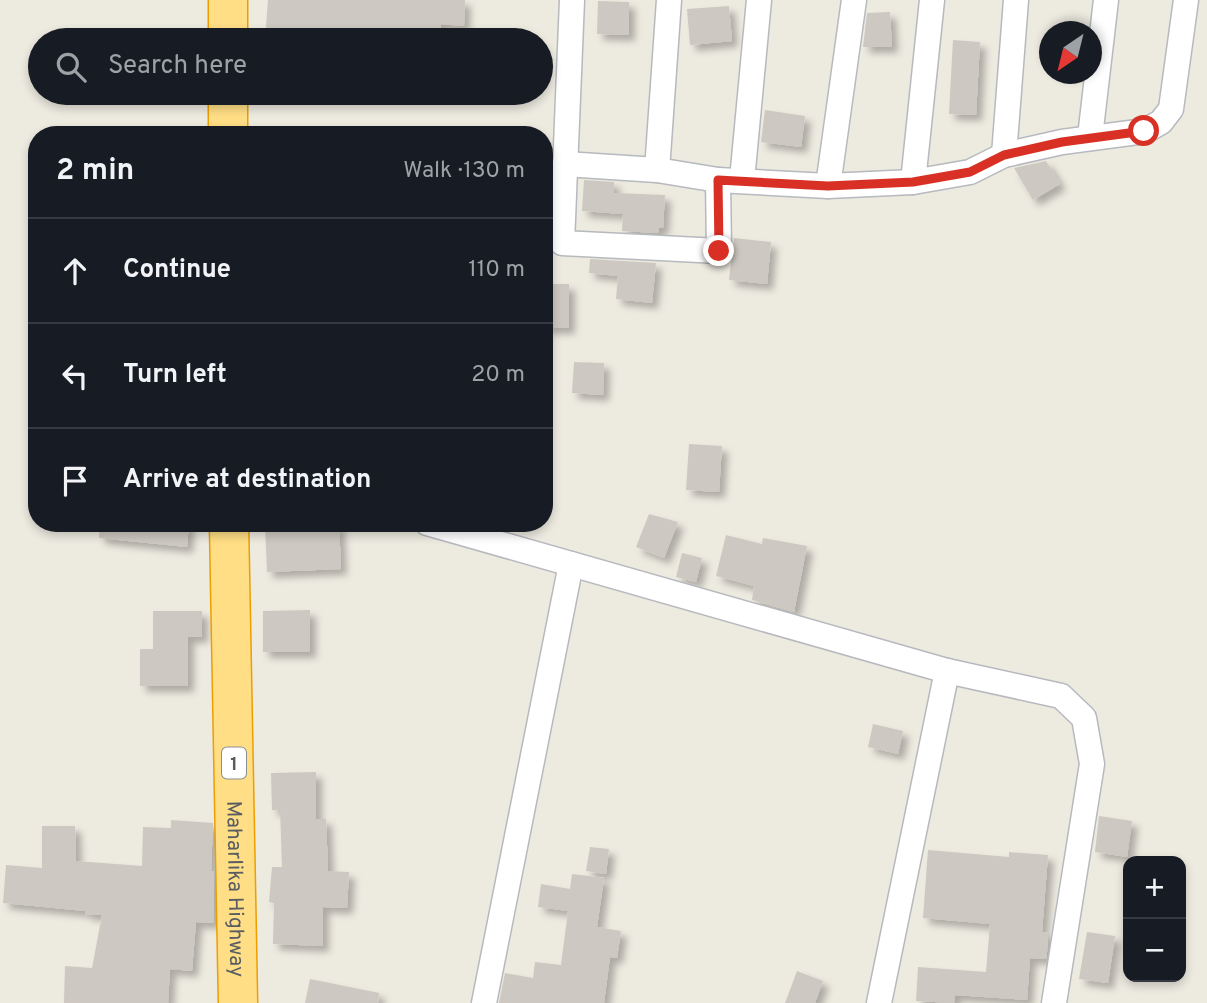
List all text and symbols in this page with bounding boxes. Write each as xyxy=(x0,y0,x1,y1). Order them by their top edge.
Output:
north arrow xyxy=(1039,21,1102,84)
search box xyxy=(28,28,553,105)
icon: search xyxy=(52,48,90,86)
text: Search here xyxy=(108,50,247,83)
route start xyxy=(1128,115,1159,146)
text: 2 min xyxy=(56,153,134,190)
text: Walk · 130 m xyxy=(403,157,525,186)
route end xyxy=(703,235,734,266)
icon: ahead xyxy=(56,252,94,290)
text: Continue xyxy=(123,254,231,287)
text: 110 m xyxy=(468,256,525,285)
icon: left xyxy=(56,357,94,395)
text: Turn left xyxy=(123,359,227,392)
text: 20 m xyxy=(471,361,525,390)
icon: arrive xyxy=(56,462,94,500)
text: Arrive at destination xyxy=(123,464,371,497)
road number: 1 xyxy=(222,748,246,778)
street label: Maharlika Highway xyxy=(219,800,250,977)
map controls xyxy=(1123,856,1186,982)
button: + xyxy=(1123,856,1186,919)
button: − xyxy=(1123,919,1186,982)

